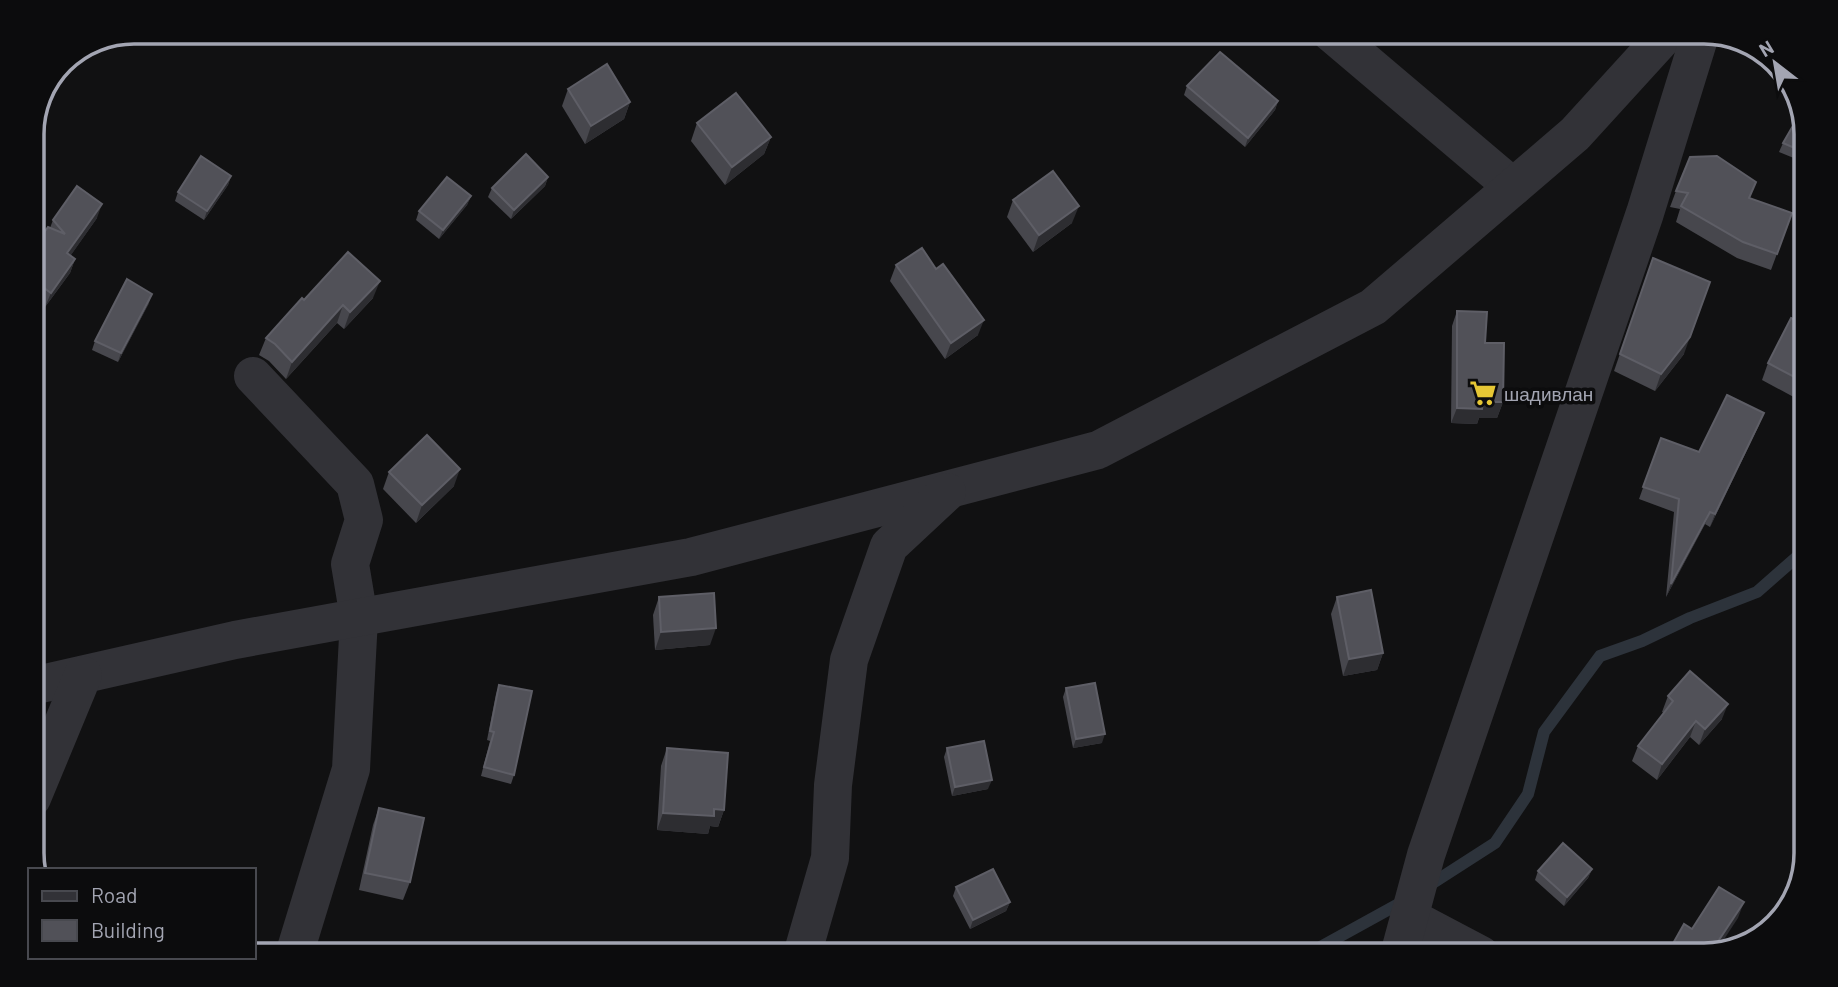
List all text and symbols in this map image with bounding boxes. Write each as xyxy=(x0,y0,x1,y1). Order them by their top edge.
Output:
north arrow xyxy=(1740,28,1810,98)
text: N xyxy=(1755,35,1777,61)
supermarket icon: шадивлан xyxy=(1468,378,1498,408)
place label: шадивлан xyxy=(1504,382,1593,405)
legend xyxy=(28,868,256,959)
text: Road xyxy=(91,882,137,907)
text: Building xyxy=(91,917,165,942)

